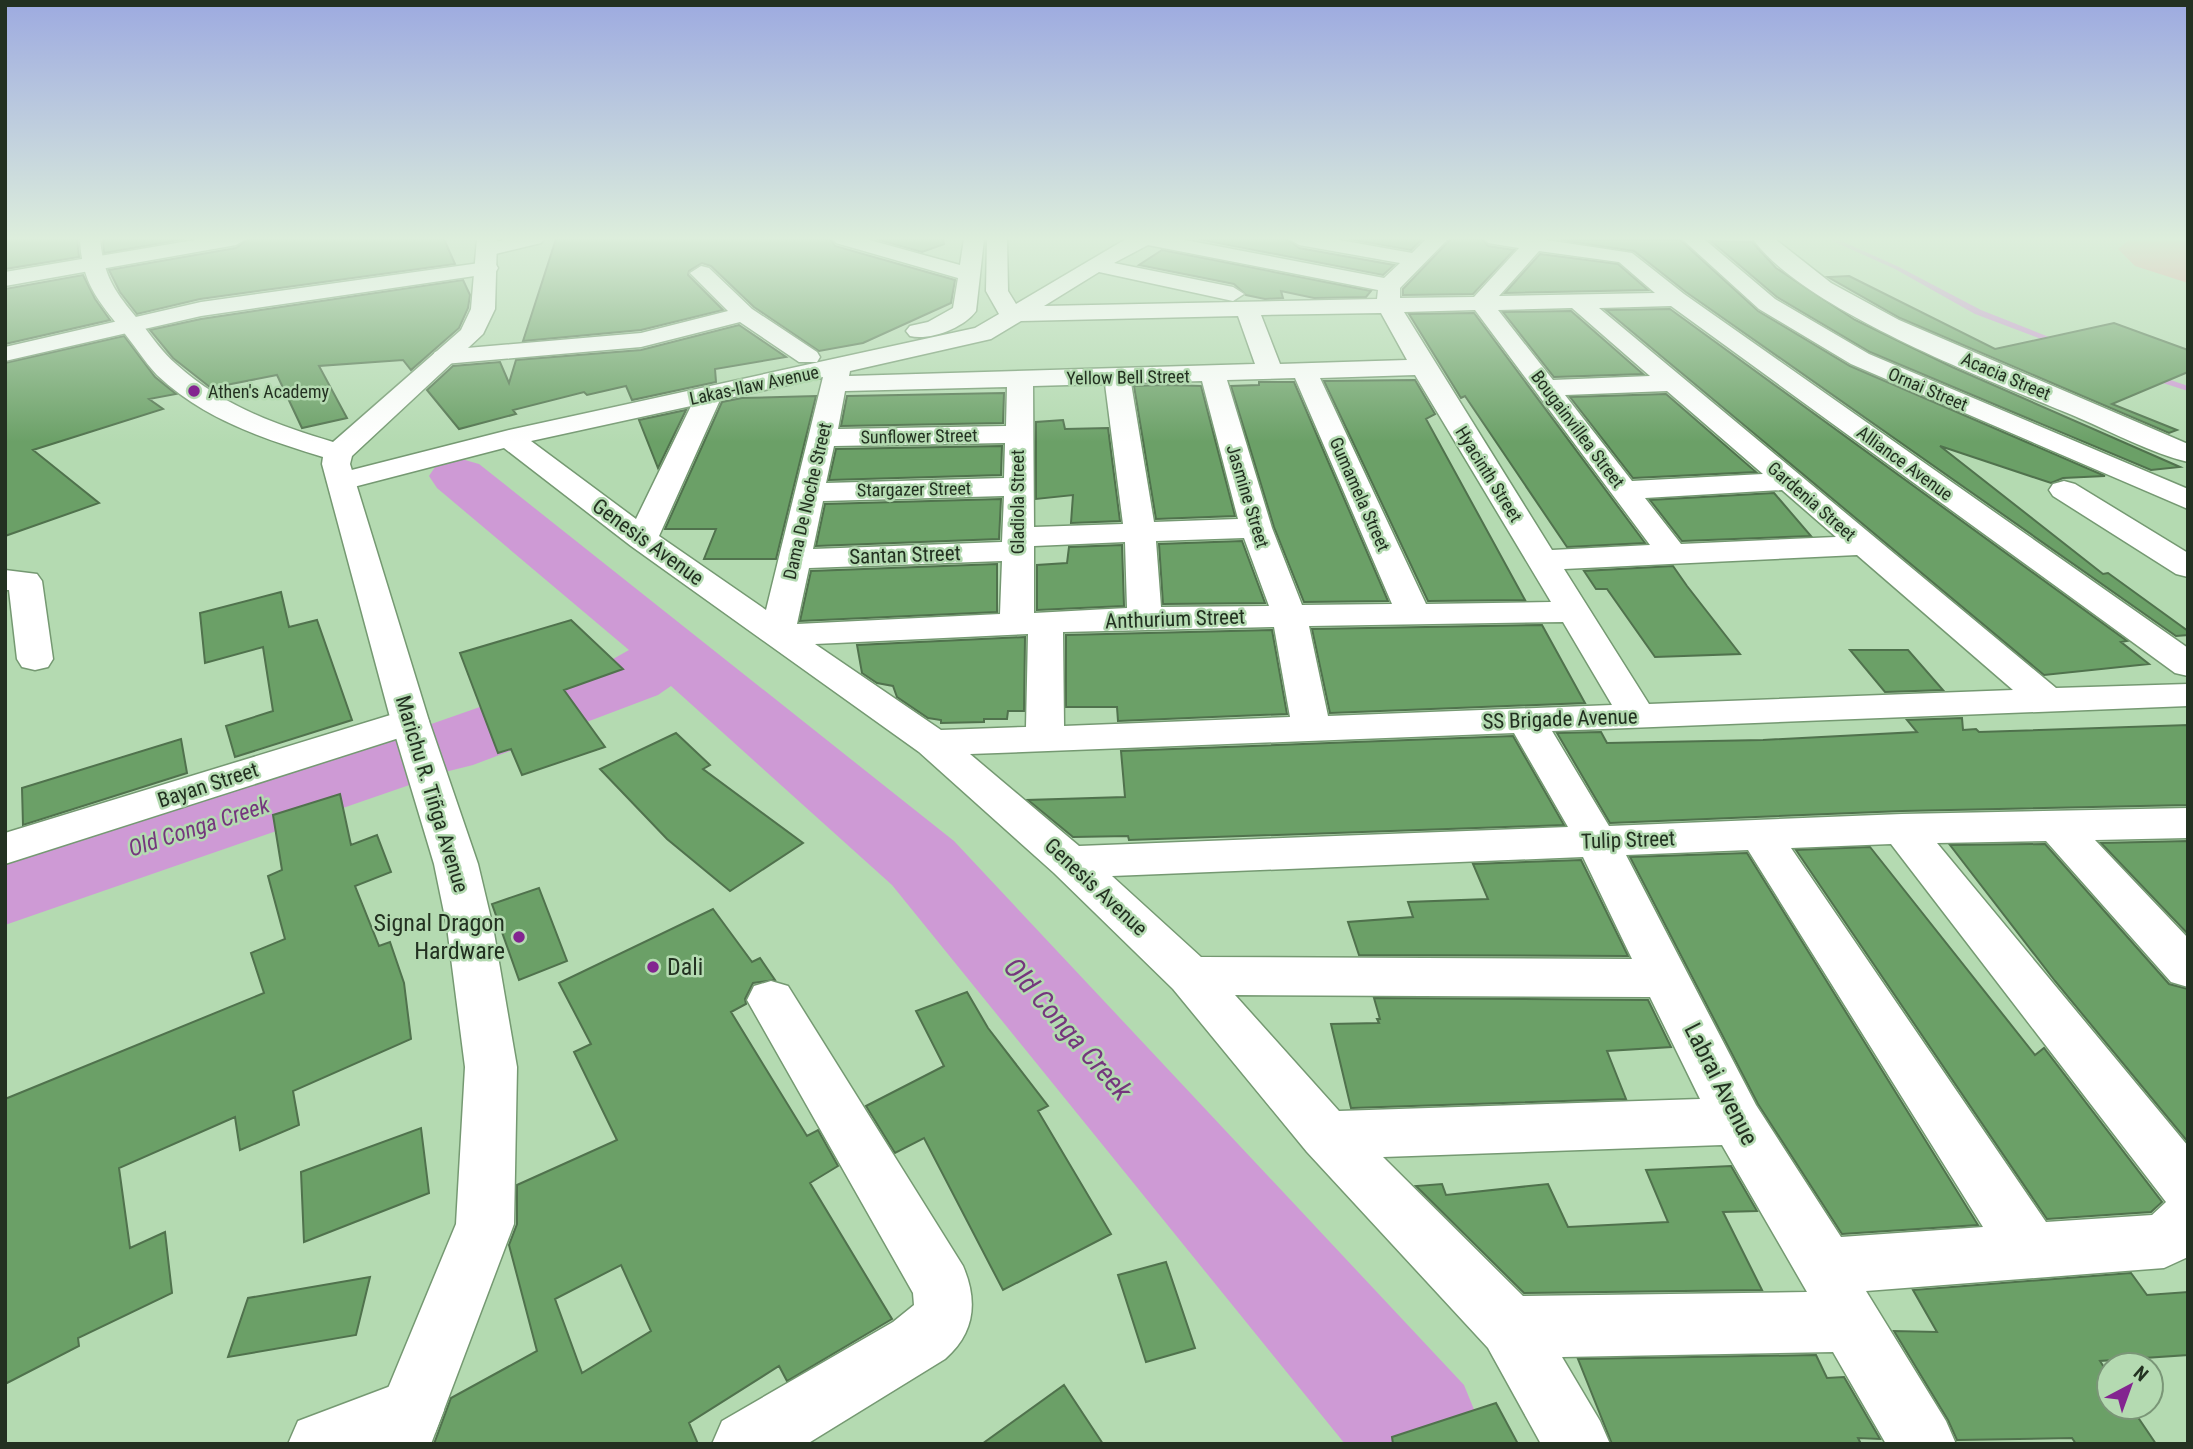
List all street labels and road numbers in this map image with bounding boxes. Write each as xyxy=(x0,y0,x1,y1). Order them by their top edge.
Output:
street label: Acacia Street xyxy=(1958,348,2054,404)
street label: Lakas-Ilaw Avenue xyxy=(688,361,820,409)
street label: Ornai Street xyxy=(1885,363,1971,415)
street label: Yellow Bell Street xyxy=(1066,365,1190,389)
street label: Bougainvillea Street xyxy=(1527,366,1629,492)
street label: Dama De Noche Street xyxy=(779,421,835,581)
street label: Alliance Avenue xyxy=(1853,421,1957,505)
street label: Hyacinth Street xyxy=(1451,422,1527,526)
street label: Sunflower Street xyxy=(860,424,978,448)
street label: Gumamela Street xyxy=(1325,434,1395,554)
street label: Jasmine Street xyxy=(1222,442,1274,550)
street label: Gladiola Street xyxy=(1007,450,1028,554)
street label: Gardenia Street xyxy=(1764,457,1860,545)
street label: Stargazer Street xyxy=(857,478,971,500)
street label: Genesis Avenue xyxy=(588,494,708,590)
street label: Santan Street xyxy=(849,541,961,569)
street label: Anthurium Street xyxy=(1105,605,1245,633)
street label: Marichu R. Tiñga Avenue xyxy=(391,693,473,896)
street label: SS Brigade Avenue xyxy=(1482,704,1638,734)
street label: Bayan Street xyxy=(155,757,261,813)
street label: Tulip Street xyxy=(1581,826,1675,854)
street label: Genesis Avenue xyxy=(1040,833,1152,941)
street label: Labrai Avenue xyxy=(1678,1018,1764,1150)

